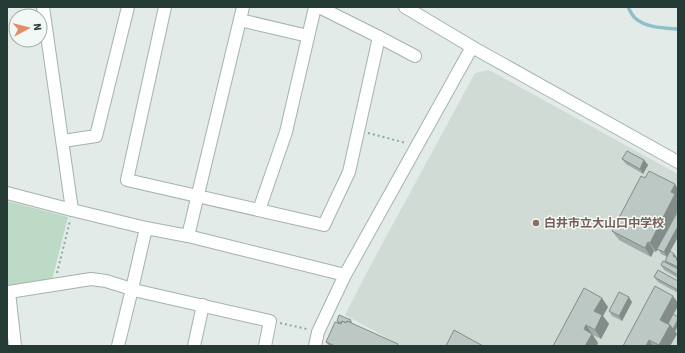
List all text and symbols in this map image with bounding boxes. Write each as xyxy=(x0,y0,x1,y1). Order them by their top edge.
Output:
north arrow xyxy=(8,8,48,48)
text: N xyxy=(30,22,45,31)
place label: 白井市立大山口中学校 xyxy=(544,215,664,232)
marker: 白井市立大山口中学校 xyxy=(531,218,541,228)

